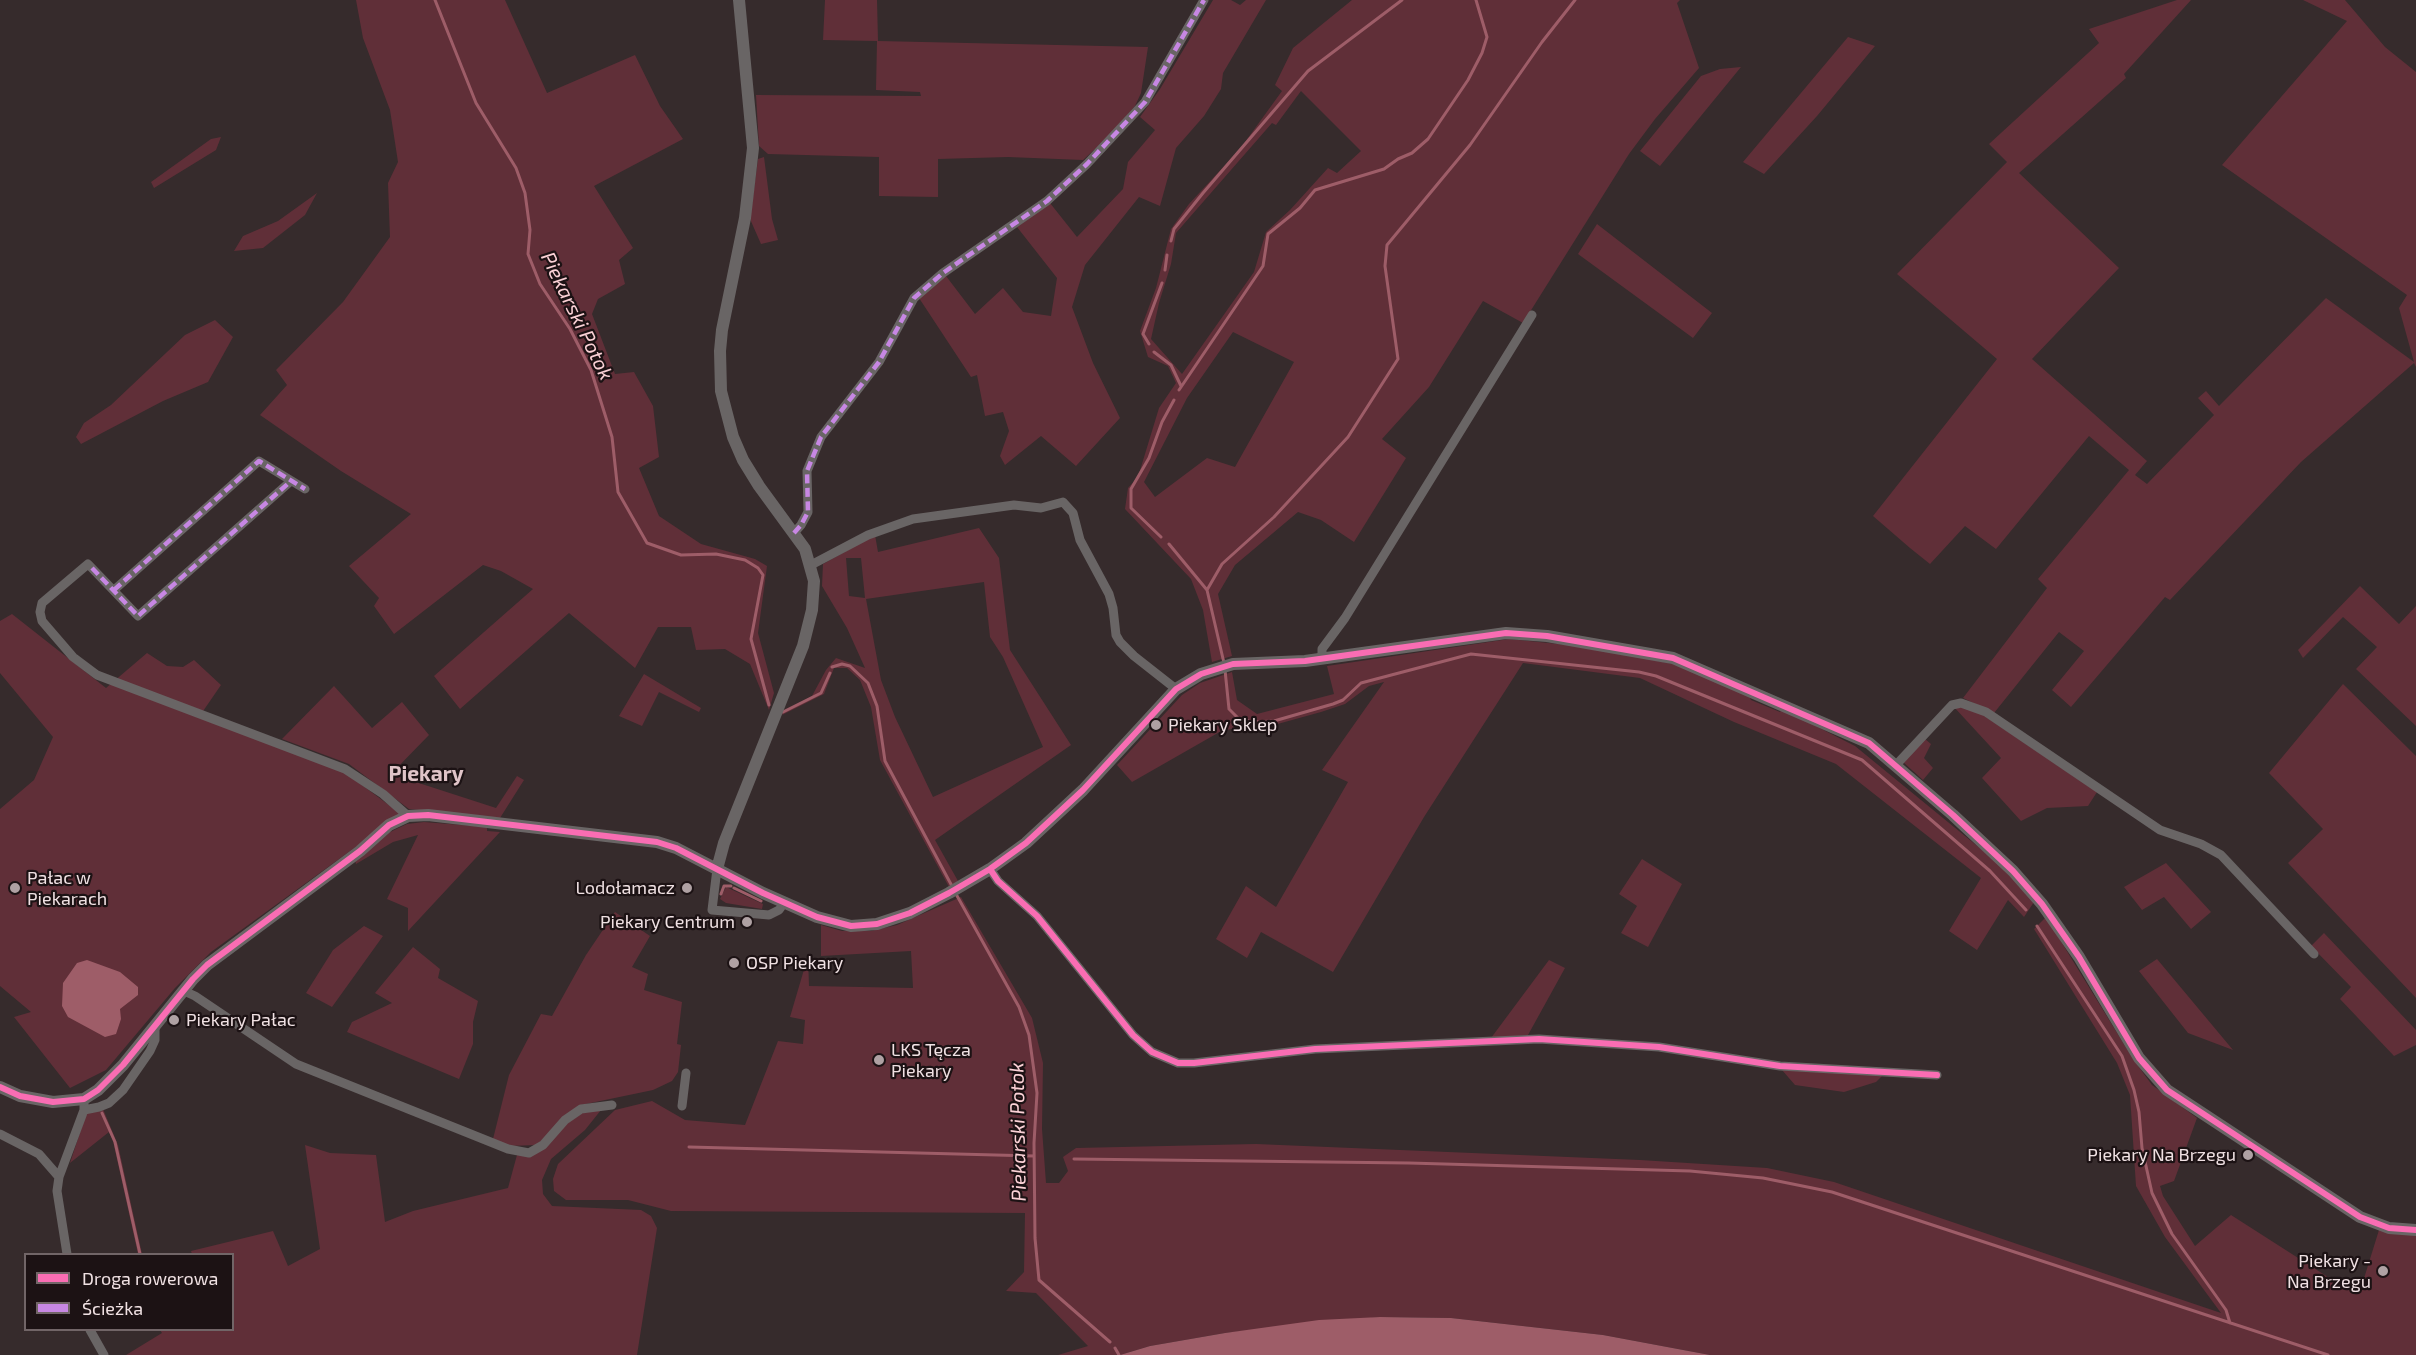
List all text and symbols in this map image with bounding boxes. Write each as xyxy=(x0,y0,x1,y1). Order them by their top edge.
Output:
water label: Piekarski Potok xyxy=(536,248,618,384)
place label: Piekary Sklep xyxy=(1168,714,1277,736)
marker: Piekary Sklep xyxy=(1149,718,1163,732)
district label: Piekary xyxy=(388,761,464,787)
place label: Pałac w Piekarach xyxy=(27,867,107,910)
place label: Lodołamacz xyxy=(576,877,675,899)
marker: Pałac w Piekarach xyxy=(8,881,22,895)
marker: Lodołamacz xyxy=(680,881,694,895)
place label: Piekary Centrum xyxy=(600,911,735,933)
marker: Piekary Centrum xyxy=(740,915,754,929)
place label: OSP Piekary xyxy=(746,952,843,974)
marker: OSP Piekary xyxy=(727,956,741,970)
place label: Piekary Pałac xyxy=(186,1009,296,1031)
marker: Piekary Pałac xyxy=(167,1013,181,1027)
place label: LKS Tęcza Piekary xyxy=(891,1039,971,1082)
marker: LKS Tęcza Piekary xyxy=(872,1053,886,1067)
water label: Piekarski Potok xyxy=(1005,1062,1031,1202)
place label: Piekary Na Brzegu xyxy=(2087,1144,2236,1166)
marker: Piekary Na Brzegu xyxy=(2241,1148,2255,1162)
place label: Piekary - Na Brzegu xyxy=(2287,1250,2371,1292)
legend xyxy=(24,1253,234,1331)
marker: Piekary - Na Brzegu xyxy=(2376,1264,2390,1278)
text: Droga rowerowa xyxy=(82,1267,218,1289)
text: Ścieżka xyxy=(82,1297,143,1319)

